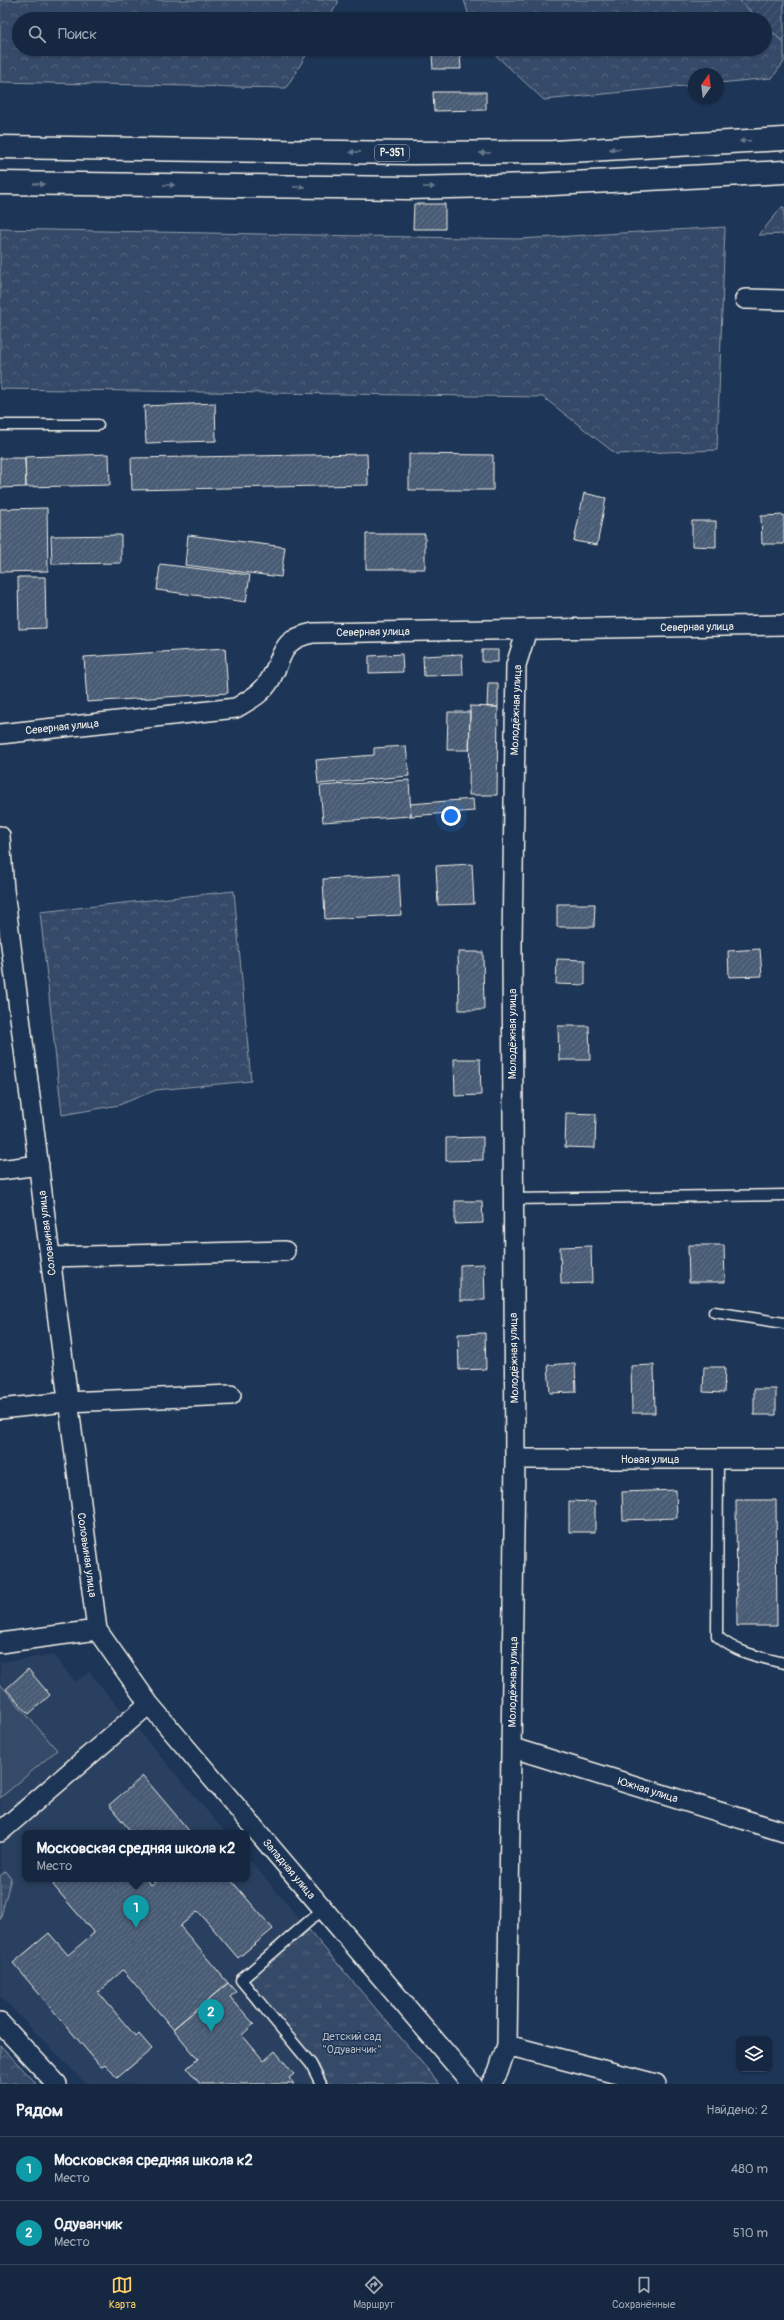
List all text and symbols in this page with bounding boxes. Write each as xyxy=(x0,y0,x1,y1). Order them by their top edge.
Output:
search box xyxy=(12,12,772,56)
icon: search xyxy=(26,23,48,45)
text: Поиск xyxy=(58,25,97,44)
north arrow xyxy=(688,68,724,104)
one-way arrow xyxy=(739,138,751,145)
road number: Р-351 xyxy=(375,145,409,161)
one-way arrow xyxy=(608,146,621,152)
one-way arrow xyxy=(348,149,361,155)
one-way arrow xyxy=(478,150,491,156)
one-way arrow xyxy=(33,181,46,187)
one-way arrow xyxy=(163,182,176,188)
one-way arrow xyxy=(293,184,306,190)
one-way arrow xyxy=(423,184,435,191)
street label: Северная улица xyxy=(660,620,734,634)
street label: Северная улица xyxy=(336,625,410,639)
street label: Молодёжная улица xyxy=(508,664,524,756)
street label: Северная улица xyxy=(25,717,99,737)
your location xyxy=(441,806,461,826)
street label: Молодёжная улица xyxy=(506,989,519,1079)
street label: Соловьиная улица xyxy=(35,1190,59,1276)
street label: Молодёжная улица xyxy=(507,1313,521,1403)
street label: Новая улица xyxy=(621,1453,679,1466)
street label: Соловьиная улица xyxy=(75,1512,99,1598)
street label: Молодёжная улица xyxy=(506,1637,520,1727)
street label: Южная улица xyxy=(616,1775,680,1805)
popup xyxy=(22,1830,250,1882)
street label: Западная улица xyxy=(260,1836,318,1902)
text: Московская средняя школа к2 xyxy=(37,1839,235,1858)
text: Место xyxy=(37,1858,72,1874)
pin: 1 xyxy=(123,1895,149,1928)
pin: 2 xyxy=(198,1999,224,2032)
park label: Детский сад "Одуванчик" xyxy=(322,2030,382,2056)
map controls xyxy=(736,2036,772,2072)
button: layers xyxy=(736,2036,772,2072)
text: Рядом xyxy=(16,2100,63,2121)
text: Найдено: 2 xyxy=(706,2102,768,2118)
text: Московская средняя школа к2 xyxy=(54,2151,253,2170)
text: 1 xyxy=(26,2161,32,2177)
text: 480 m xyxy=(731,2161,768,2177)
text: Место xyxy=(54,2170,90,2186)
text: Одуванчик xyxy=(54,2215,123,2234)
text: 2 xyxy=(25,2225,33,2241)
text: 510 m xyxy=(733,2225,768,2241)
text: Место xyxy=(54,2234,90,2250)
tab: Карта xyxy=(109,2274,136,2311)
tab: Маршрут xyxy=(353,2274,395,2311)
tab: Сохранённые xyxy=(612,2274,675,2311)

